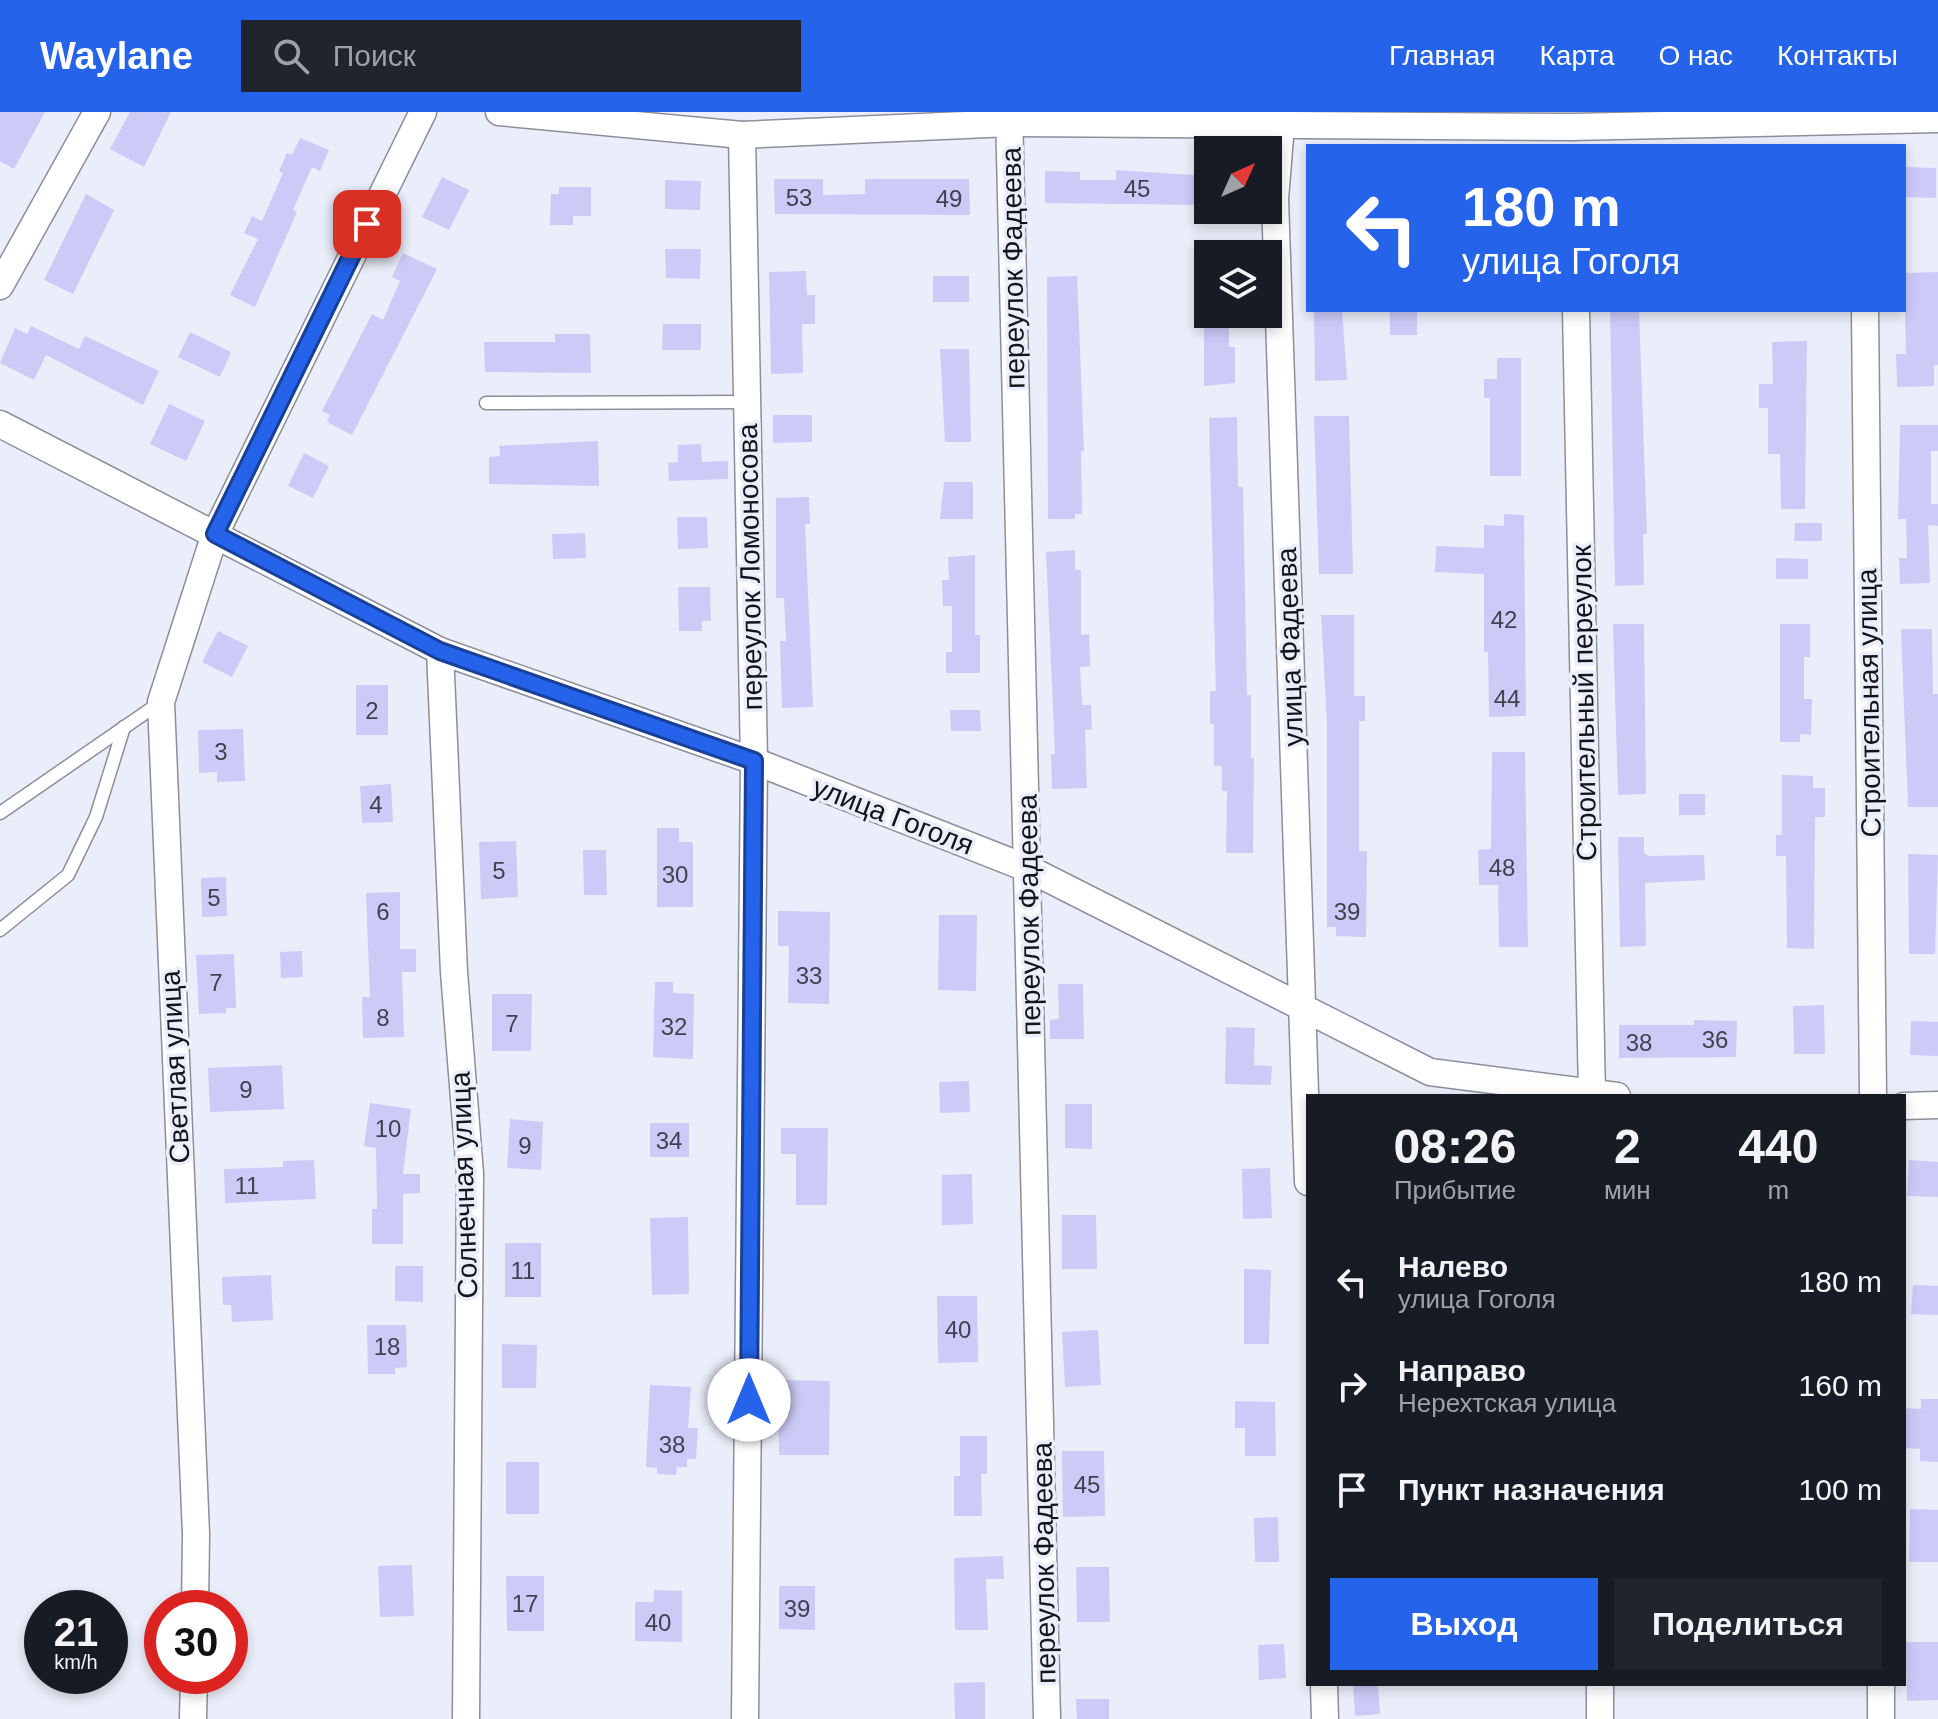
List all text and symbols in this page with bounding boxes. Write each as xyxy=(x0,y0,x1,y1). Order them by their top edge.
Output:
search box xyxy=(241,20,801,92)
icon: search xyxy=(269,34,313,78)
text: Waylane xyxy=(40,35,193,77)
text: Поиск xyxy=(333,39,416,72)
text: Главная xyxy=(1389,40,1496,71)
text: Карта xyxy=(1540,40,1614,71)
text: О нас xyxy=(1658,40,1733,71)
text: Контакты xyxy=(1777,40,1898,71)
north arrow xyxy=(1194,136,1282,224)
map controls xyxy=(1194,136,1282,328)
street label: переулок Фадеева xyxy=(995,146,1031,389)
house number: 45 xyxy=(1124,175,1150,202)
text: 180 m xyxy=(1462,175,1621,238)
icon: left xyxy=(1330,176,1434,280)
house number: 53 xyxy=(786,184,812,211)
house number: 49 xyxy=(936,185,962,212)
pin xyxy=(333,190,401,258)
icon: arrive xyxy=(345,202,389,246)
button: layers xyxy=(1194,240,1282,328)
text: улица Гоголя xyxy=(1462,241,1680,282)
street label: переулок Ломоносова xyxy=(732,423,768,711)
street label: Строительный переулок xyxy=(1566,544,1602,861)
street label: улица Фадеева xyxy=(1271,546,1309,747)
street label: Строительная улица xyxy=(1851,568,1887,838)
house number: 42 xyxy=(1491,606,1517,633)
house number: 44 xyxy=(1494,685,1520,712)
house number: 2 xyxy=(365,697,379,724)
house number: 3 xyxy=(214,738,228,765)
street label: улица Гоголя xyxy=(808,771,978,861)
house number: 4 xyxy=(369,791,383,818)
street label: переулок Фадеева xyxy=(1011,793,1047,1036)
house number: 48 xyxy=(1489,854,1515,881)
house number: 5 xyxy=(492,857,506,884)
house number: 30 xyxy=(662,861,688,888)
house number: 5 xyxy=(207,884,221,911)
house number: 6 xyxy=(376,898,390,925)
house number: 39 xyxy=(1334,898,1360,925)
house number: 33 xyxy=(796,962,822,989)
street label: Светлая улица xyxy=(154,969,196,1164)
house number: 7 xyxy=(209,969,223,996)
house number: 8 xyxy=(376,1004,390,1031)
house number: 7 xyxy=(505,1010,519,1037)
house number: 32 xyxy=(661,1013,687,1040)
house number: 36 xyxy=(1702,1026,1728,1053)
house number: 38 xyxy=(1626,1029,1652,1056)
street label: Солнечная улица xyxy=(445,1071,483,1299)
house number: 9 xyxy=(239,1076,253,1103)
house number: 10 xyxy=(375,1115,401,1142)
text: 08:26 xyxy=(1394,1120,1516,1173)
text: 2 xyxy=(1614,1120,1641,1173)
text: 440 xyxy=(1738,1120,1818,1173)
house number: 34 xyxy=(656,1127,682,1154)
house number: 9 xyxy=(518,1132,532,1159)
house number: 11 xyxy=(235,1172,259,1199)
text: Прибытие xyxy=(1394,1175,1516,1205)
text: мин xyxy=(1604,1175,1651,1205)
text: m xyxy=(1768,1175,1789,1205)
text: Налево xyxy=(1398,1250,1508,1283)
house number: 11 xyxy=(511,1257,535,1284)
icon: left xyxy=(1330,1260,1374,1304)
text: 180 m xyxy=(1799,1265,1882,1298)
text: улица Гоголя xyxy=(1398,1284,1556,1314)
house number: 40 xyxy=(945,1316,971,1343)
house number: 18 xyxy=(374,1333,400,1360)
text: Направо xyxy=(1398,1354,1526,1387)
position arrow xyxy=(707,1358,791,1442)
icon: right xyxy=(1330,1364,1374,1408)
text: 160 m xyxy=(1799,1369,1882,1402)
text: Нерехтская улица xyxy=(1398,1388,1616,1418)
house number: 38 xyxy=(659,1431,685,1458)
street label: переулок Фадеева xyxy=(1026,1441,1062,1684)
icon: arrive xyxy=(1330,1468,1374,1512)
house number: 45 xyxy=(1074,1471,1100,1498)
text: Пункт назначения xyxy=(1398,1473,1665,1506)
text: 100 m xyxy=(1799,1473,1882,1506)
button: Выход xyxy=(1330,1578,1598,1670)
button: Поделиться xyxy=(1614,1578,1882,1670)
speed limit sign: 30 xyxy=(144,1590,248,1694)
house number: 17 xyxy=(512,1590,538,1617)
house number: 39 xyxy=(784,1595,810,1622)
house number: 40 xyxy=(645,1609,671,1636)
text: 21 xyxy=(54,1610,98,1654)
text: km/h xyxy=(54,1651,98,1673)

